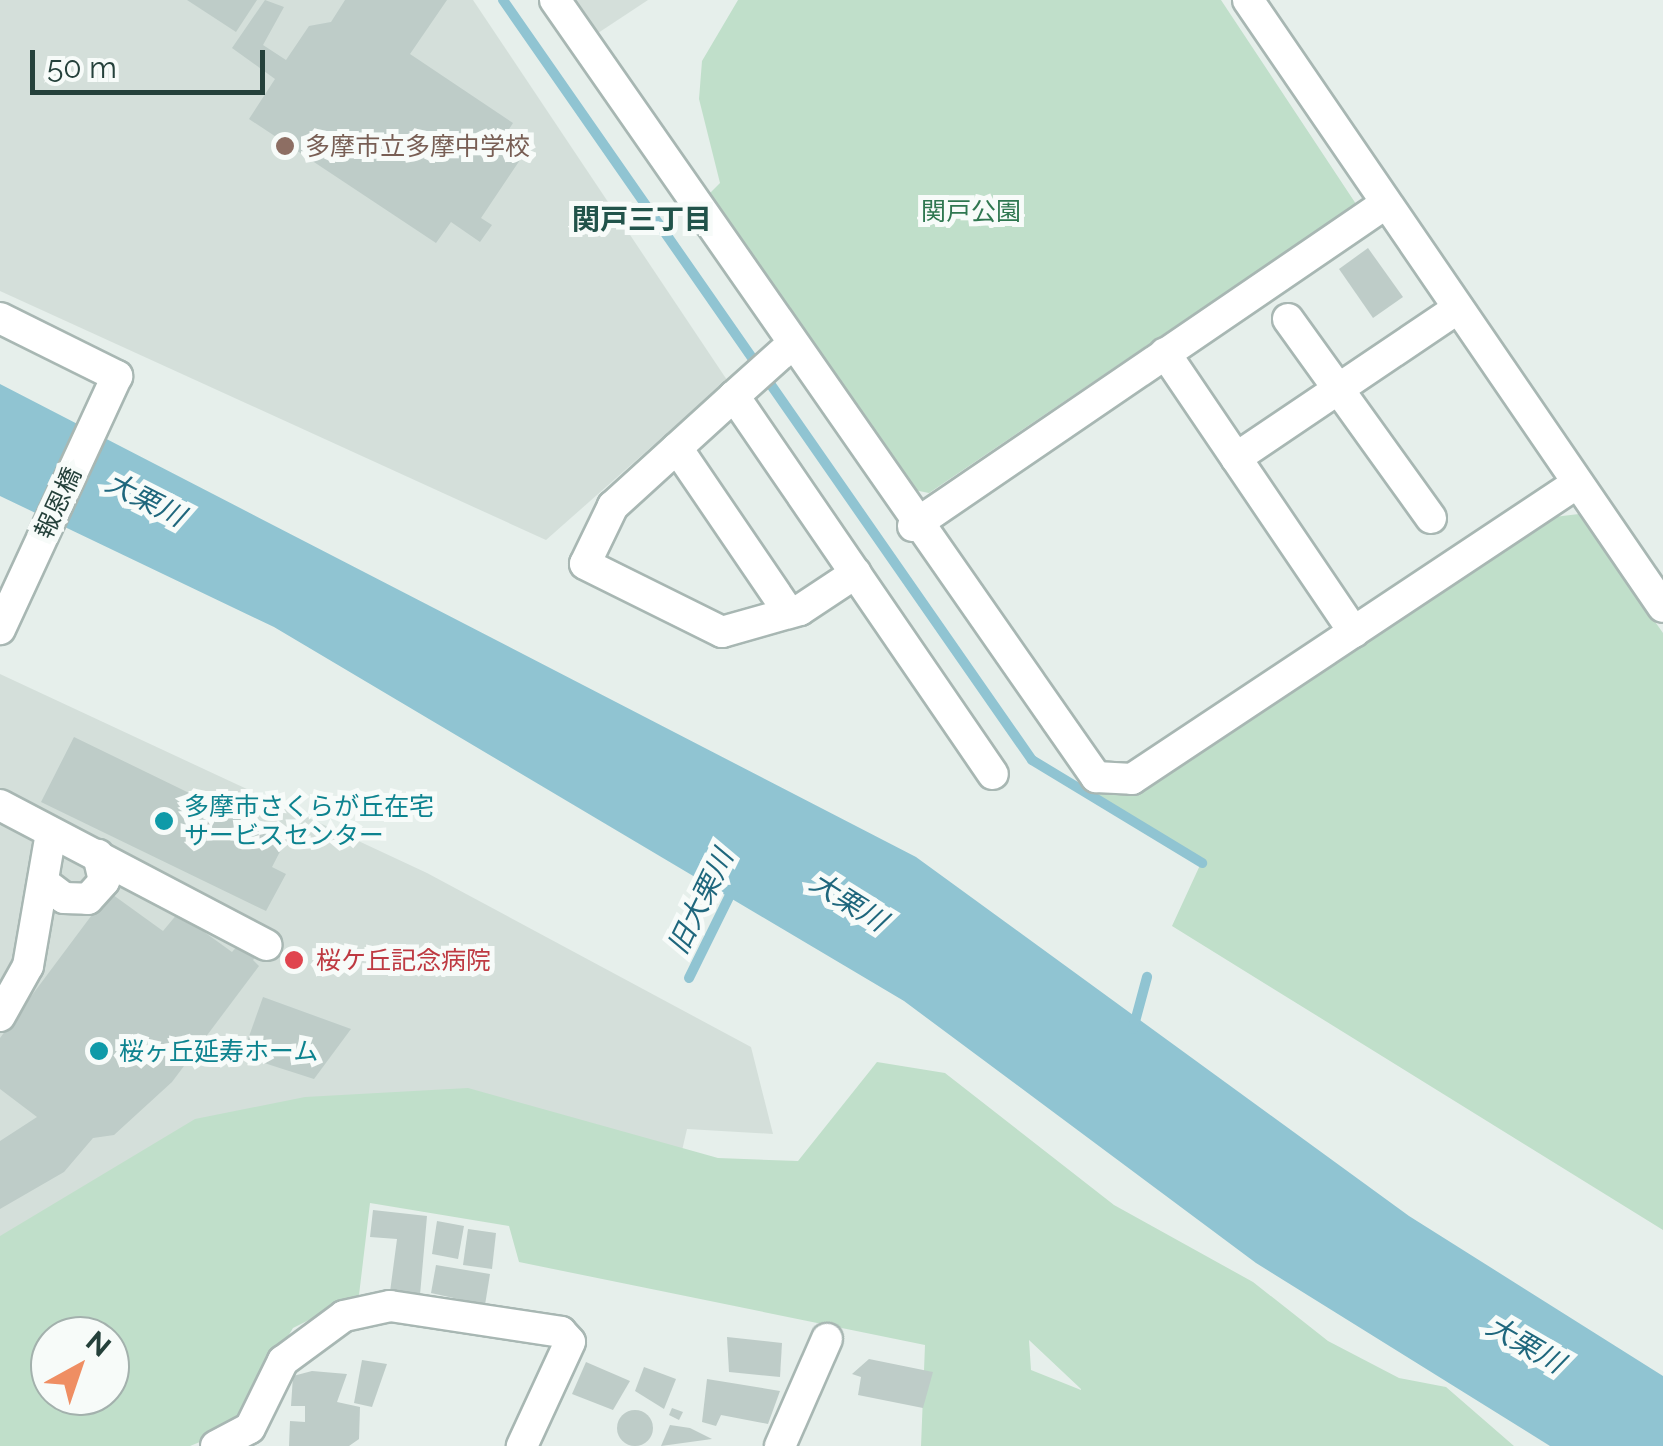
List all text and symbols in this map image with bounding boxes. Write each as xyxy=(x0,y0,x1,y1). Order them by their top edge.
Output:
scale bar xyxy=(35,30,270,92)
text: 50 m xyxy=(47,50,117,85)
place label: 多摩市立多摩中学校 xyxy=(305,131,530,161)
marker: 多摩市立多摩中学校 xyxy=(274,135,296,157)
park label: 関戸公園 xyxy=(921,196,1021,226)
district label: 関戸三丁目 xyxy=(572,203,712,237)
street label: 報恩橋 xyxy=(29,463,87,543)
water label: 大栗川 xyxy=(100,466,190,534)
place label: 多摩市さくらが丘在宅 サービスセンター xyxy=(184,792,434,851)
marker: 多摩市さくらが丘在宅 サービスセンター xyxy=(153,810,175,832)
water label: 旧大栗川 xyxy=(661,844,741,960)
water label: 大栗川 xyxy=(803,865,893,939)
place label: 桜ケ丘記念病院 xyxy=(316,945,491,975)
marker: 桜ケ丘記念病院 xyxy=(281,947,307,973)
place label: 桜ヶ丘延寿ホーム xyxy=(119,1036,319,1066)
marker: 桜ヶ丘延寿ホーム xyxy=(88,1040,110,1062)
water label: 大栗川 xyxy=(1480,1309,1570,1381)
north arrow xyxy=(30,1316,130,1416)
text: N xyxy=(80,1325,117,1364)

